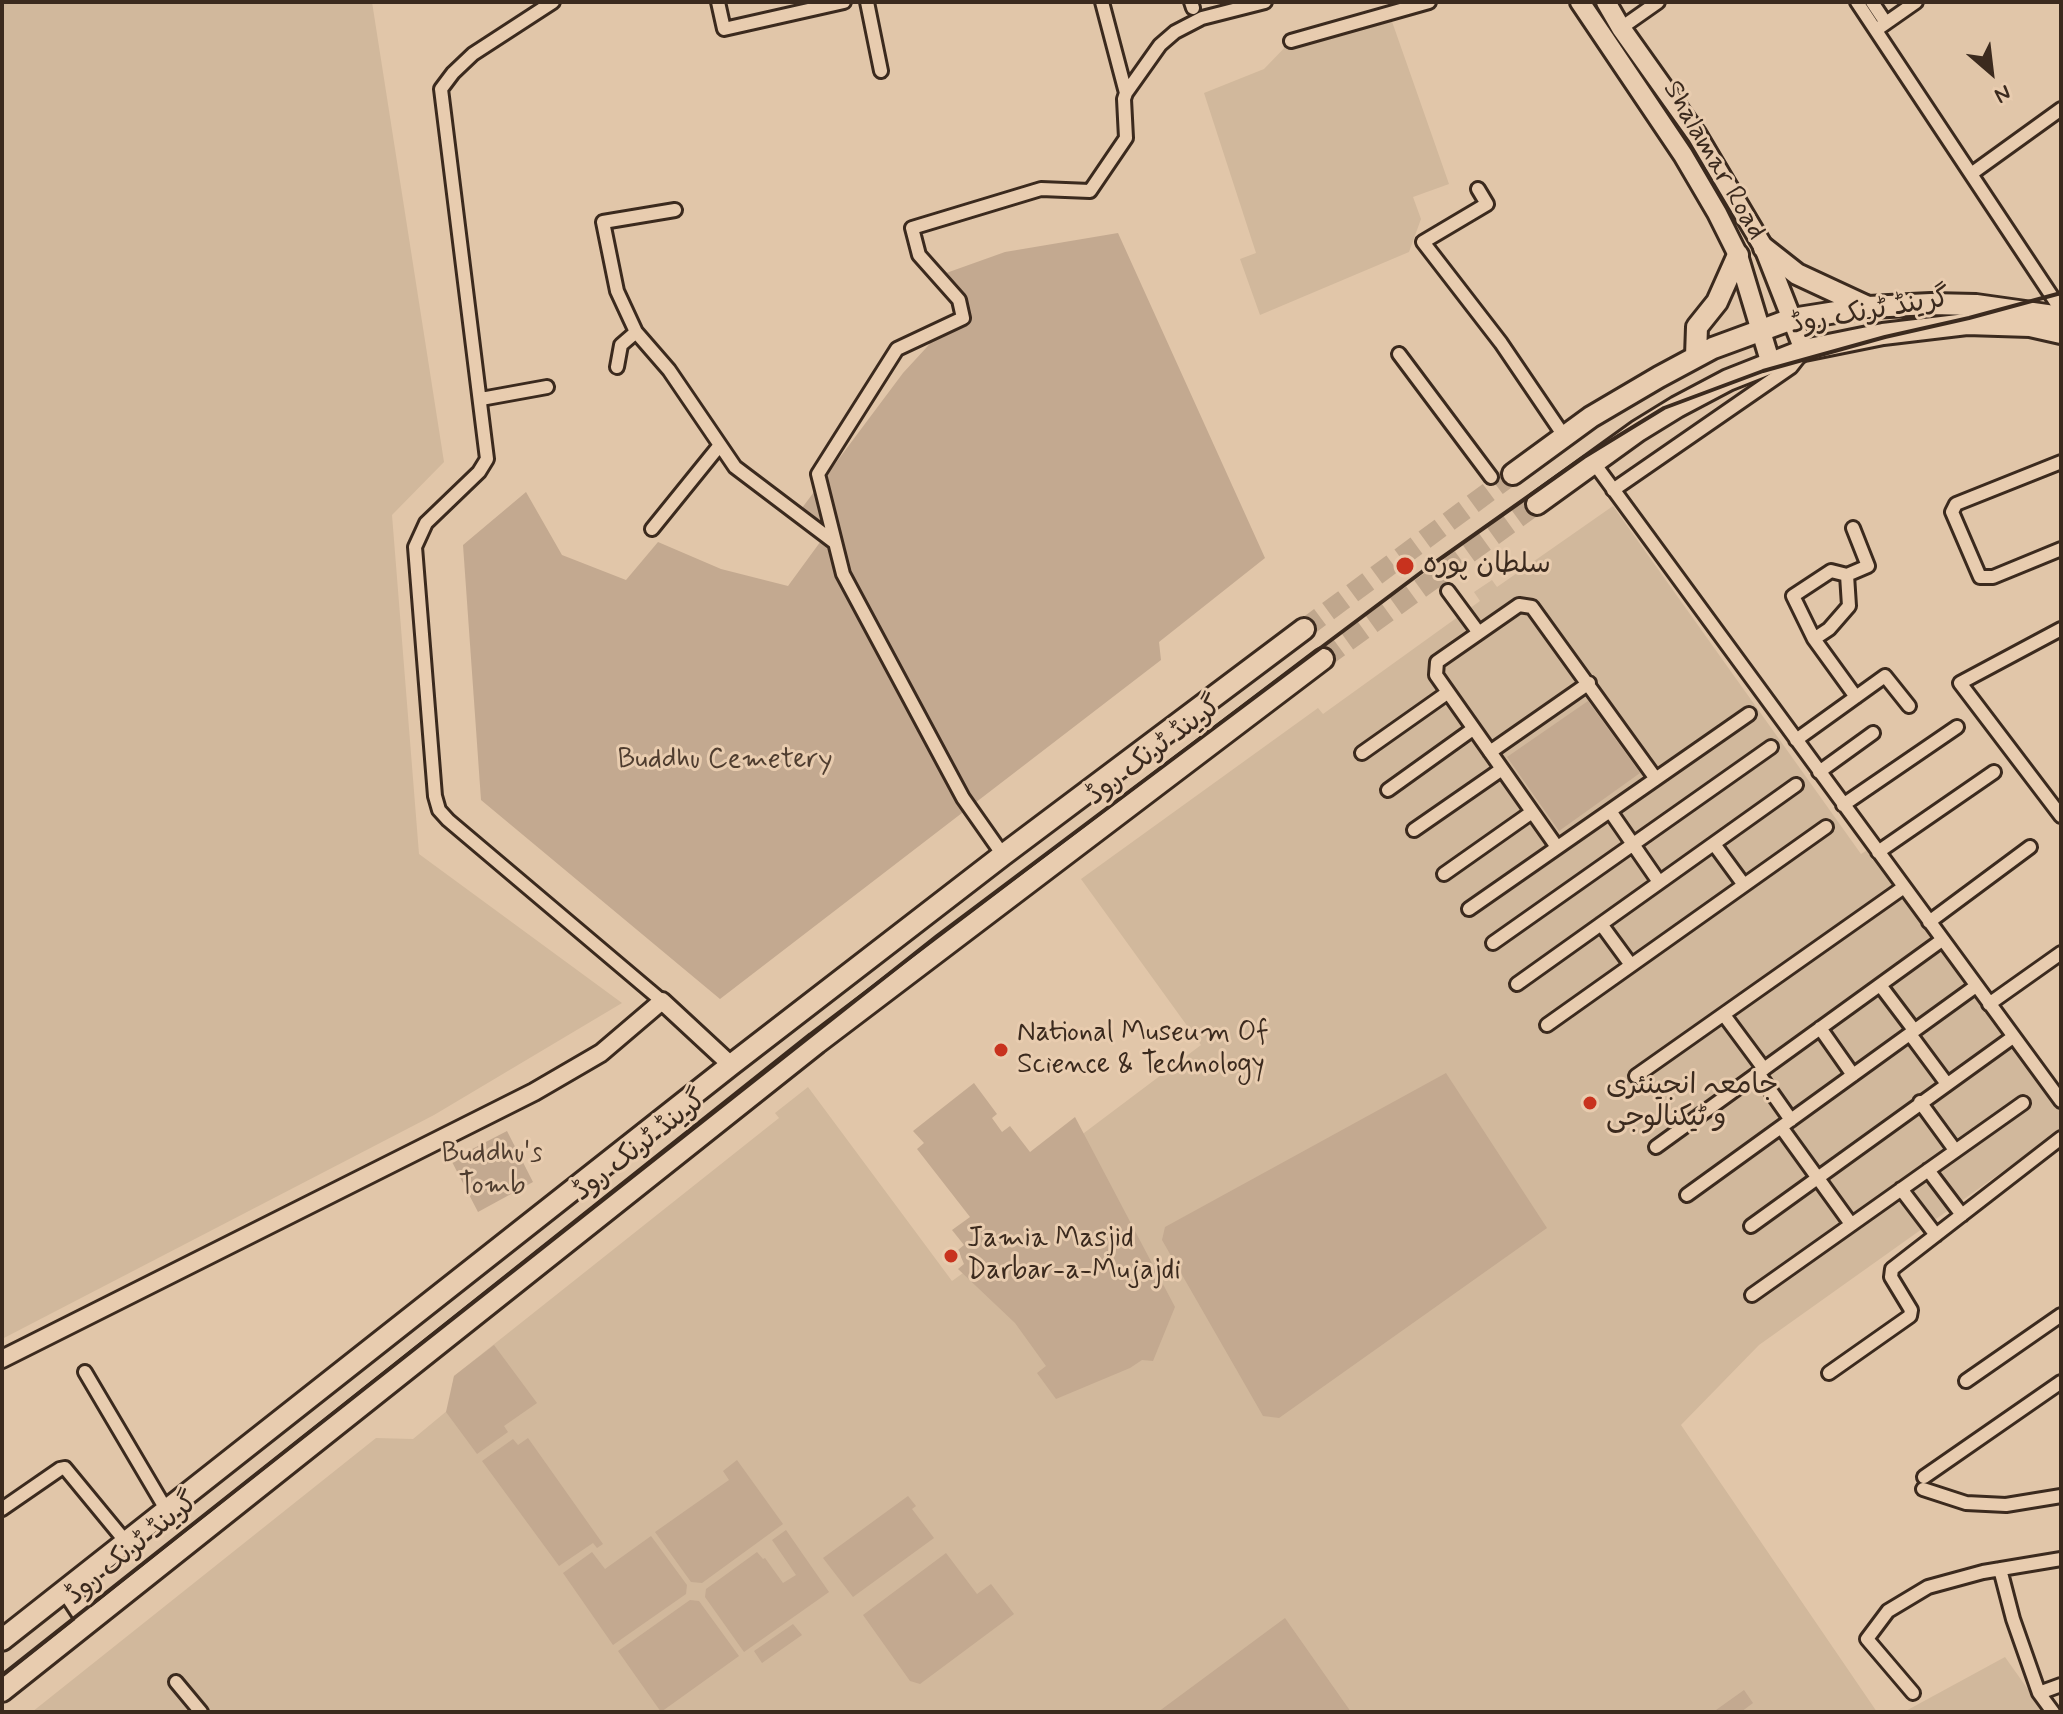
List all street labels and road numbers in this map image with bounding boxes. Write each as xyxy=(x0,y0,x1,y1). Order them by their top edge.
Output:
street label: Shalamar Road xyxy=(1654,75,1772,247)
street label: گرینڈ ٹرنک روڈ xyxy=(1788,282,1952,344)
street label: گرینڈ ٹرنک روڈ xyxy=(1081,690,1229,814)
street label: گرینڈ ٹرنک روڈ xyxy=(567,1084,715,1210)
street label: گرینڈ ٹرنک روڈ xyxy=(60,1486,206,1614)

